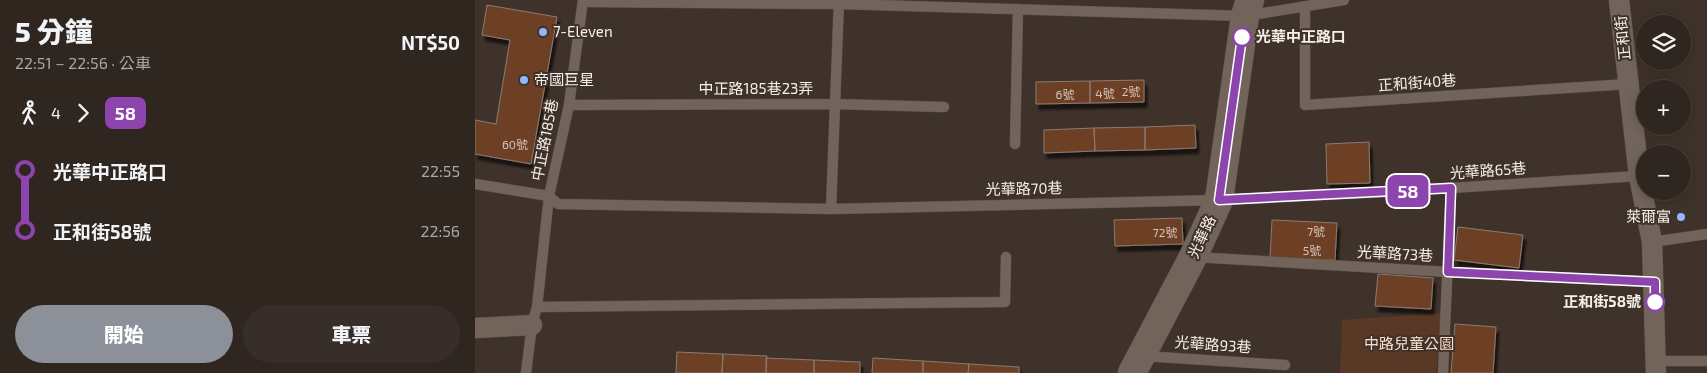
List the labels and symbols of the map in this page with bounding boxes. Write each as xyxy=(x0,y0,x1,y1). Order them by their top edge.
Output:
street label: 正和街 xyxy=(1611,15,1633,61)
place label: 7-Eleven xyxy=(553,22,613,40)
marker: 7-Eleven xyxy=(537,26,549,38)
marker: 光華中正路口 xyxy=(1232,27,1252,47)
place label: 光華中正路口 xyxy=(1256,27,1346,45)
place label: 帝國巨星 xyxy=(534,70,594,88)
street label: 正和街40巷 xyxy=(1377,70,1457,94)
marker: 帝國巨星 xyxy=(518,74,530,86)
street label: 中正路185巷23弄 xyxy=(699,79,813,97)
house number: 2號 xyxy=(1122,84,1140,98)
house number: 4號 xyxy=(1095,86,1115,100)
house number: 6號 xyxy=(1056,87,1074,101)
street label: 中正路185巷 xyxy=(527,97,561,182)
house number: 60號 xyxy=(502,137,528,151)
street label: 光華路65巷 xyxy=(1449,158,1527,182)
line badge: 58 xyxy=(1385,175,1431,207)
street label: 光華路70巷 xyxy=(985,178,1063,198)
place label: 萊爾富 xyxy=(1626,207,1671,225)
marker: 萊爾富 xyxy=(1675,211,1687,223)
street label: 光華路 xyxy=(1183,212,1219,261)
house number: 7號 xyxy=(1307,224,1325,238)
house number: 72號 xyxy=(1153,225,1177,239)
street label: 光華路73巷 xyxy=(1357,242,1433,264)
house number: 5號 xyxy=(1303,243,1321,257)
place label: 正和街58號 xyxy=(1563,292,1641,310)
marker: 正和街58號 xyxy=(1645,292,1665,312)
street label: 光華路93巷 xyxy=(1174,332,1252,356)
park label: 中路兒童公園 xyxy=(1364,334,1454,352)

